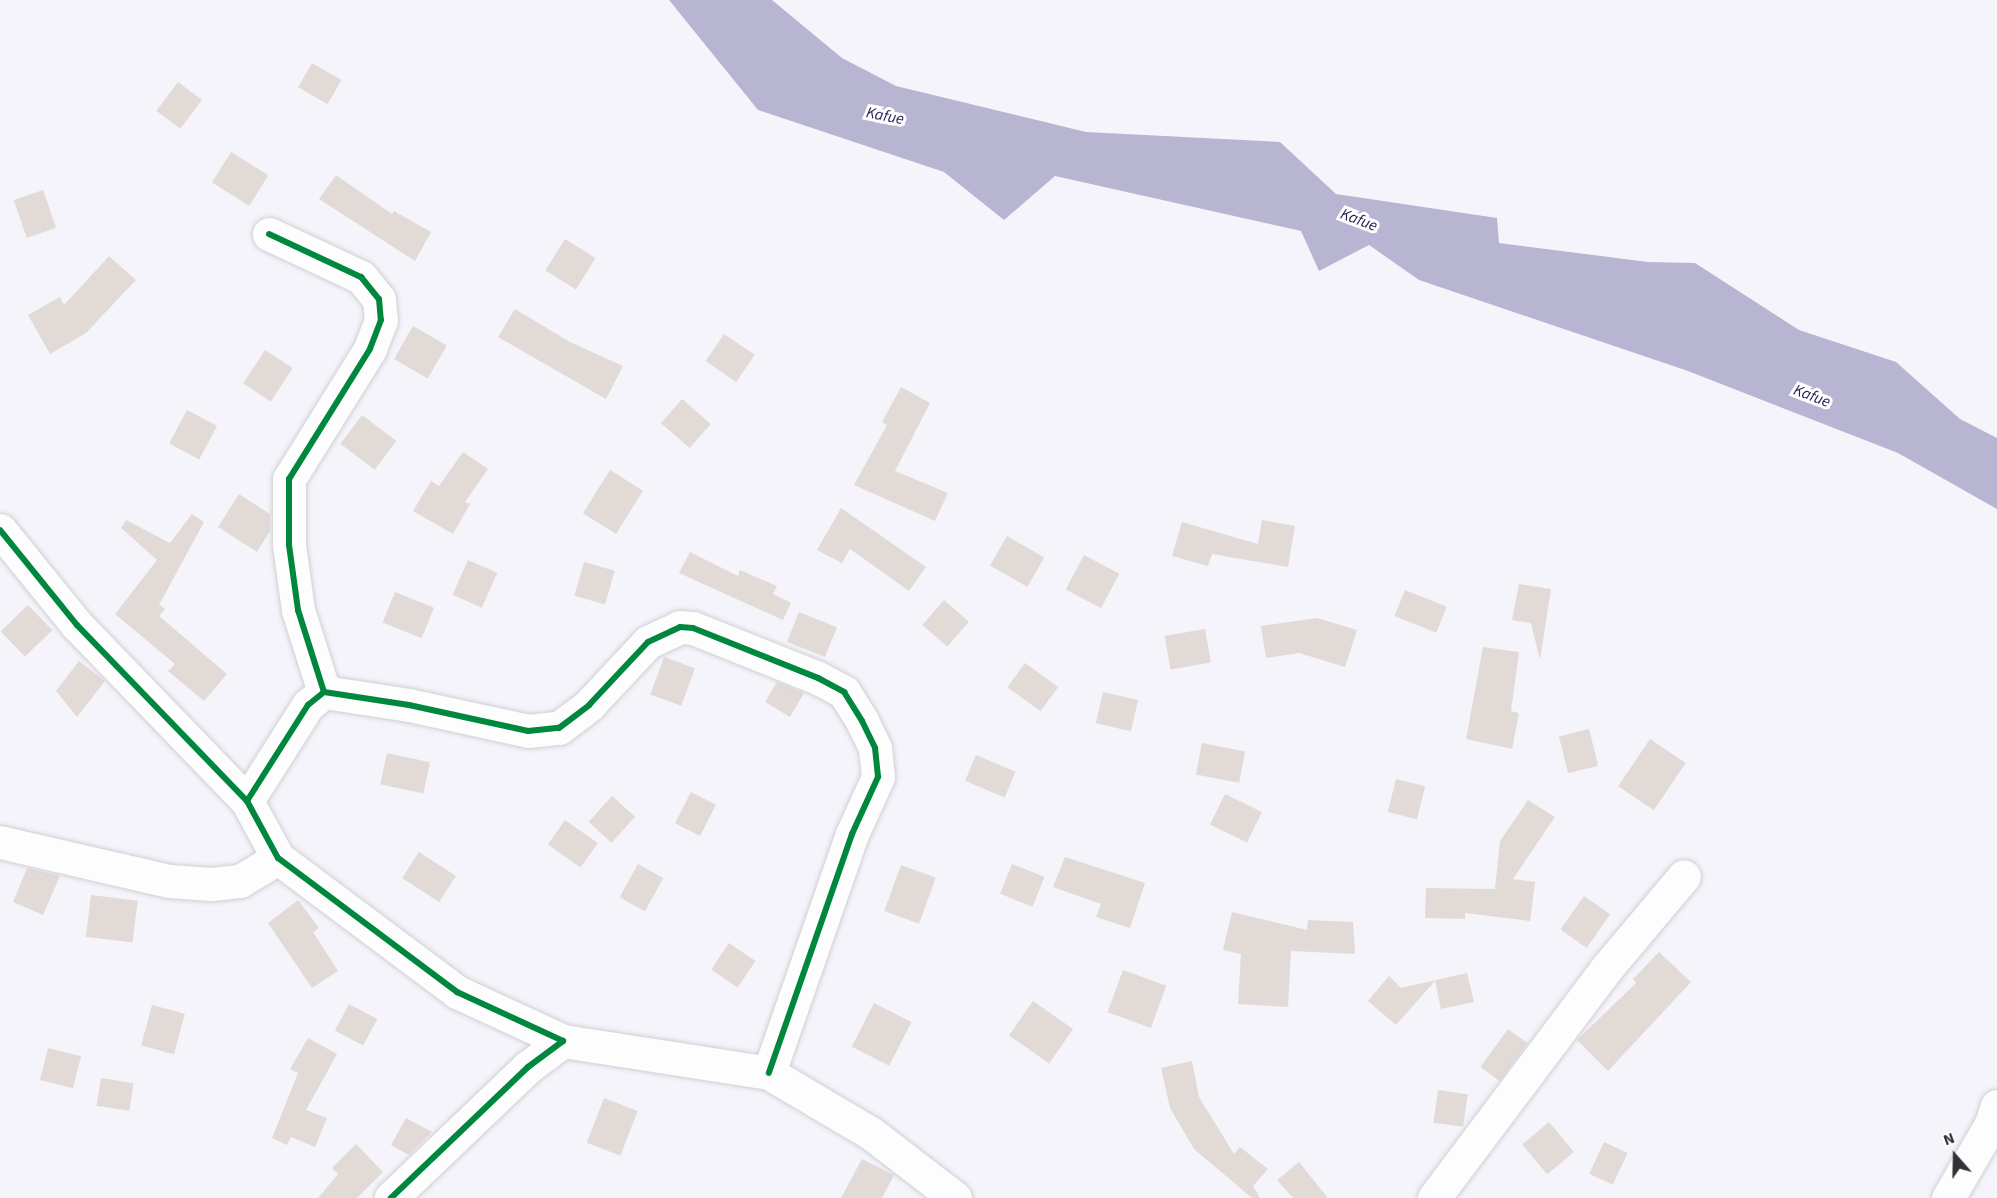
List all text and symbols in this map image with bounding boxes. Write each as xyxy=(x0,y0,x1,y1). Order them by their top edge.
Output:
water label: Kafue xyxy=(865,103,905,129)
water label: Kafue xyxy=(1338,204,1380,236)
water label: Kafue xyxy=(1791,380,1833,412)
north arrow xyxy=(1925,1126,1985,1186)
text: N xyxy=(1940,1127,1958,1151)

